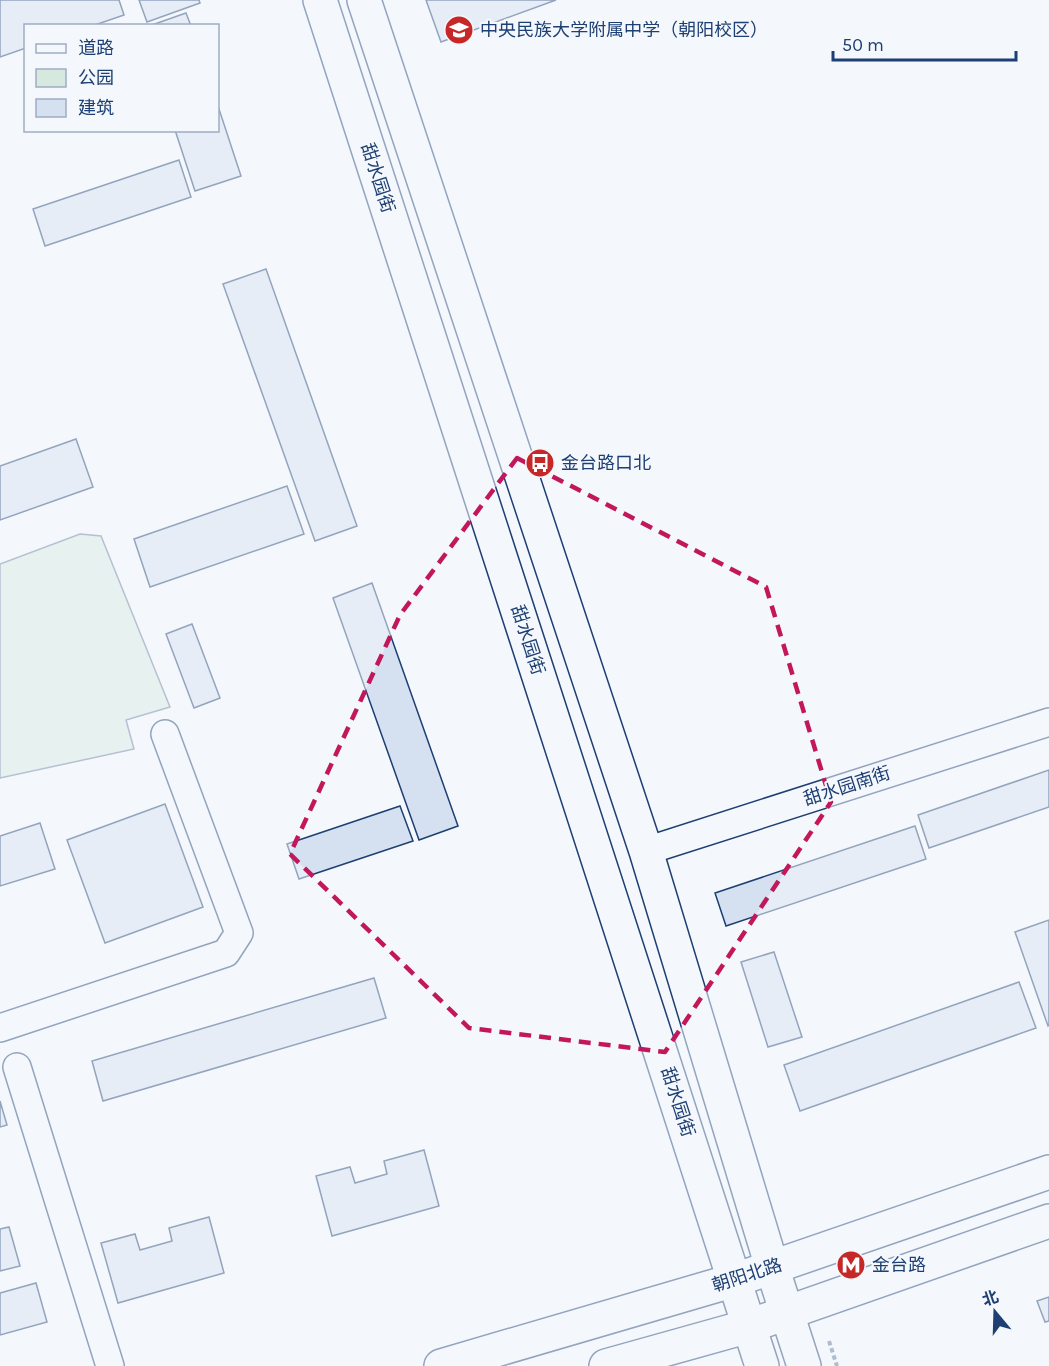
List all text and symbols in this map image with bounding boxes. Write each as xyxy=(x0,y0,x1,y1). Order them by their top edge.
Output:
school or university icon: 中央民族大学附属中学（朝阳校区） xyxy=(443,14,475,46)
place label: 中央民族大学附属中学（朝阳校区） xyxy=(480,19,768,41)
legend xyxy=(24,24,219,132)
scale bar xyxy=(833,24,1016,62)
text: 50 m xyxy=(842,34,884,56)
text: 道路 xyxy=(78,37,114,59)
text: 公园 xyxy=(78,67,114,89)
text: 建筑 xyxy=(78,97,114,119)
street label: 甜水园街 xyxy=(356,140,400,216)
bus stop icon: 金台路口北 xyxy=(524,447,556,479)
place label: 金台路口北 xyxy=(561,452,651,474)
street label: 甜水园街 xyxy=(506,602,550,678)
street label: 甜水园南街 xyxy=(801,762,893,810)
street label: 甜水园街 xyxy=(656,1064,700,1140)
metro station icon: 金台路 xyxy=(835,1249,867,1281)
street label: 朝阳北路 xyxy=(709,1253,785,1297)
place label: 金台路 xyxy=(872,1254,926,1276)
north arrow xyxy=(965,1282,1025,1342)
text: 北 xyxy=(980,1287,1001,1310)

